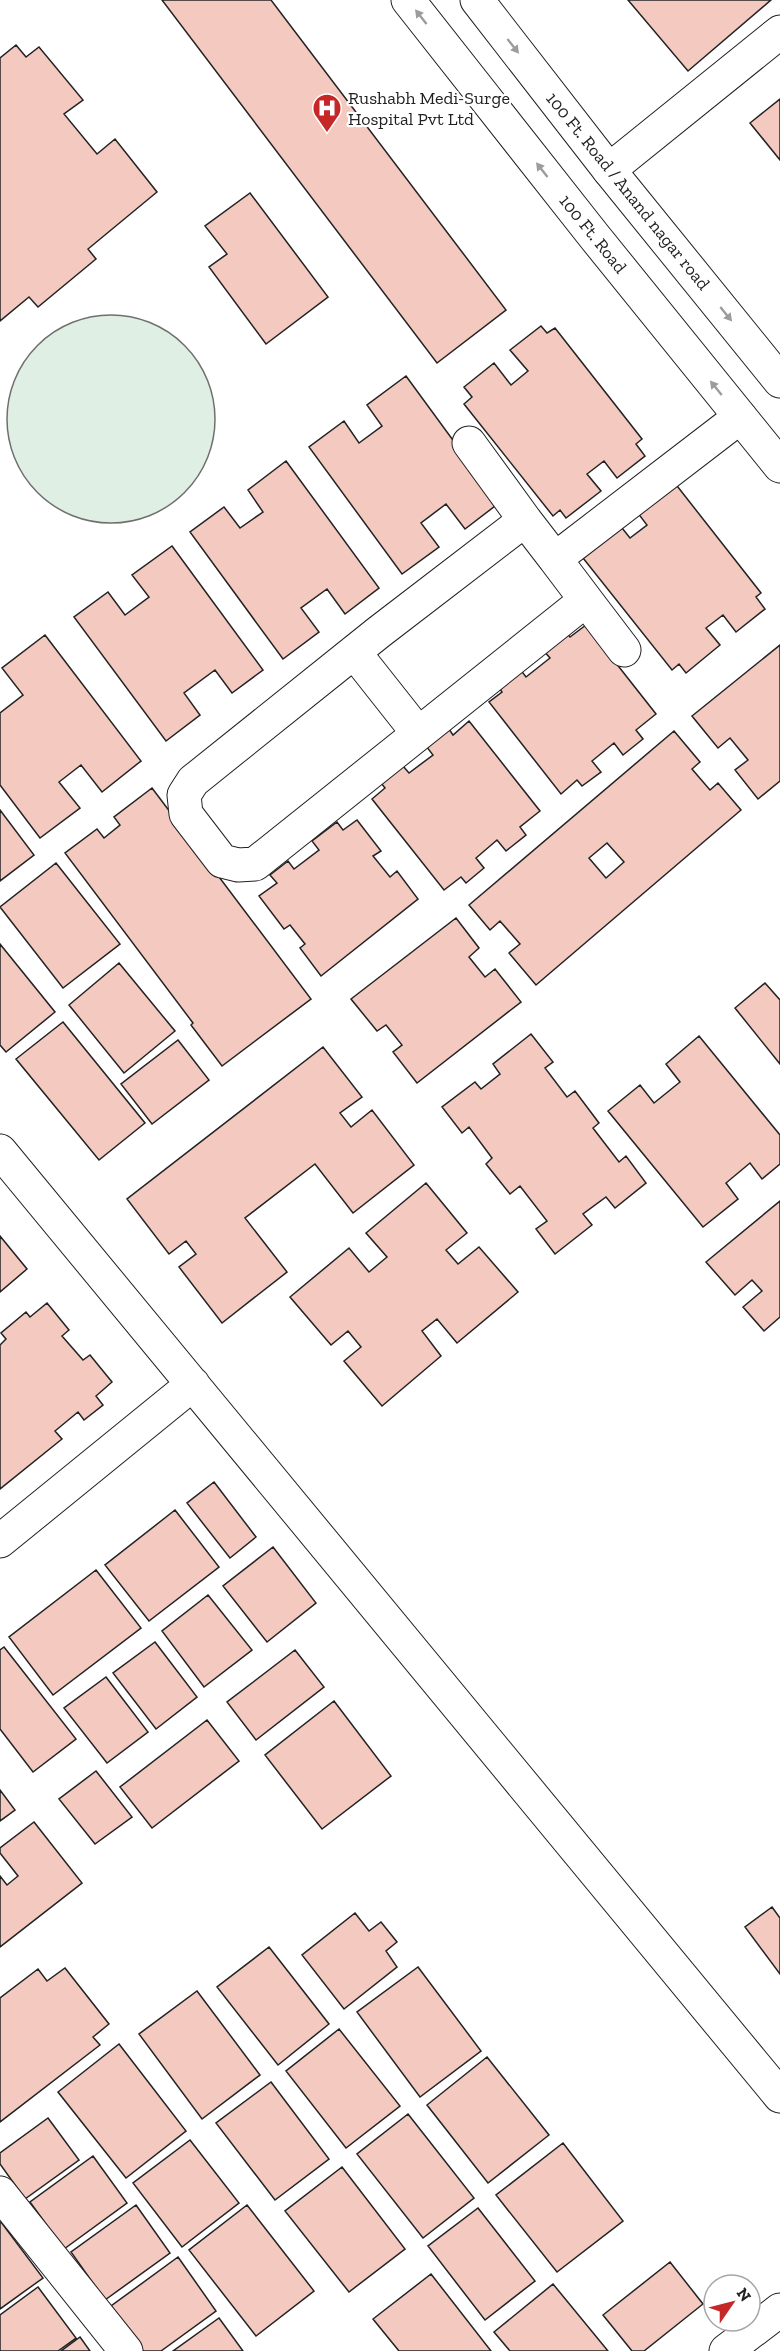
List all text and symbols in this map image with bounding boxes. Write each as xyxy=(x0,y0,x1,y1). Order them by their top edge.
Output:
one-way arrow xyxy=(415,9,428,25)
one-way arrow xyxy=(507,39,519,54)
place label: Rushabh Medi-Surge Hospital Pvt Ltd xyxy=(348,87,510,130)
street label: 100 Ft. Road / Anand nagar road xyxy=(541,88,715,294)
hospital icon: Rushabh Medi-Surge Hospital Pvt Ltd xyxy=(311,92,343,134)
one-way arrow xyxy=(536,162,549,178)
street label: 100 Ft. Road xyxy=(555,190,631,278)
one-way arrow xyxy=(719,306,732,322)
one-way arrow xyxy=(710,380,723,396)
north arrow xyxy=(702,2273,762,2333)
text: N xyxy=(733,2284,755,2305)

